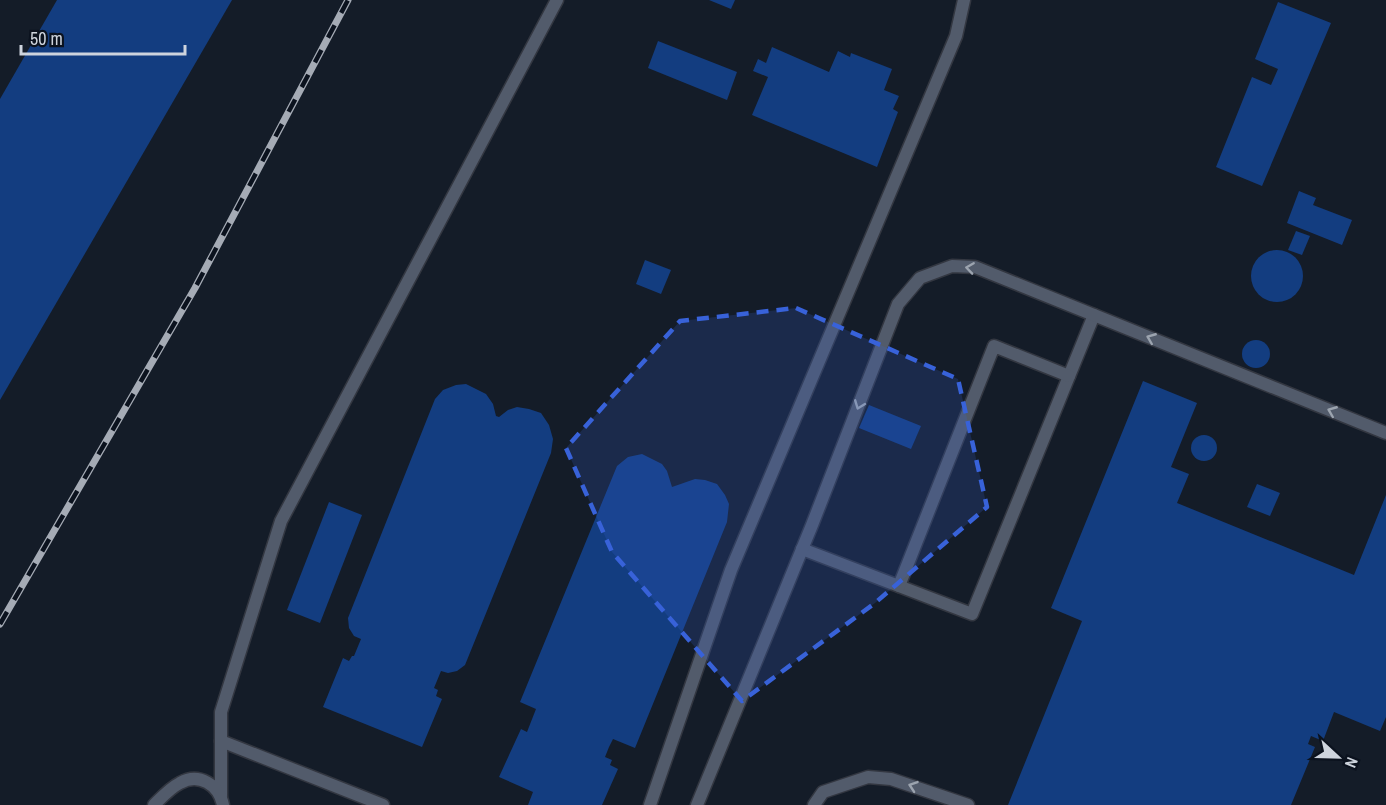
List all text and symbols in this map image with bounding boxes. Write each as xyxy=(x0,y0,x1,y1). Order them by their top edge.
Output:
scale bar xyxy=(21,18,184,56)
text: 50 m xyxy=(30,26,63,51)
one-way arrow xyxy=(965,262,974,274)
one-way arrow xyxy=(1146,333,1157,345)
one-way arrow xyxy=(854,399,866,410)
one-way arrow xyxy=(1327,406,1338,418)
north arrow xyxy=(1308,727,1368,787)
text: N xyxy=(1340,754,1364,771)
one-way arrow xyxy=(908,781,919,794)

